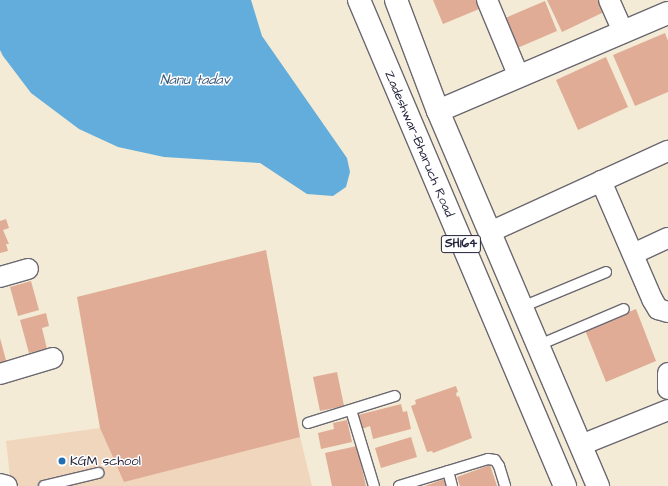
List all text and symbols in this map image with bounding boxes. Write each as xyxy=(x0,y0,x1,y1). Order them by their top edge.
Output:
street label: Zadeshwar-Bharuch Road xyxy=(381,68,457,220)
water label: Nanu tadav xyxy=(160,72,230,88)
road number: SH164 xyxy=(440,234,482,254)
place label: KGM school xyxy=(70,453,141,469)
marker: KGM school xyxy=(57,456,67,466)

